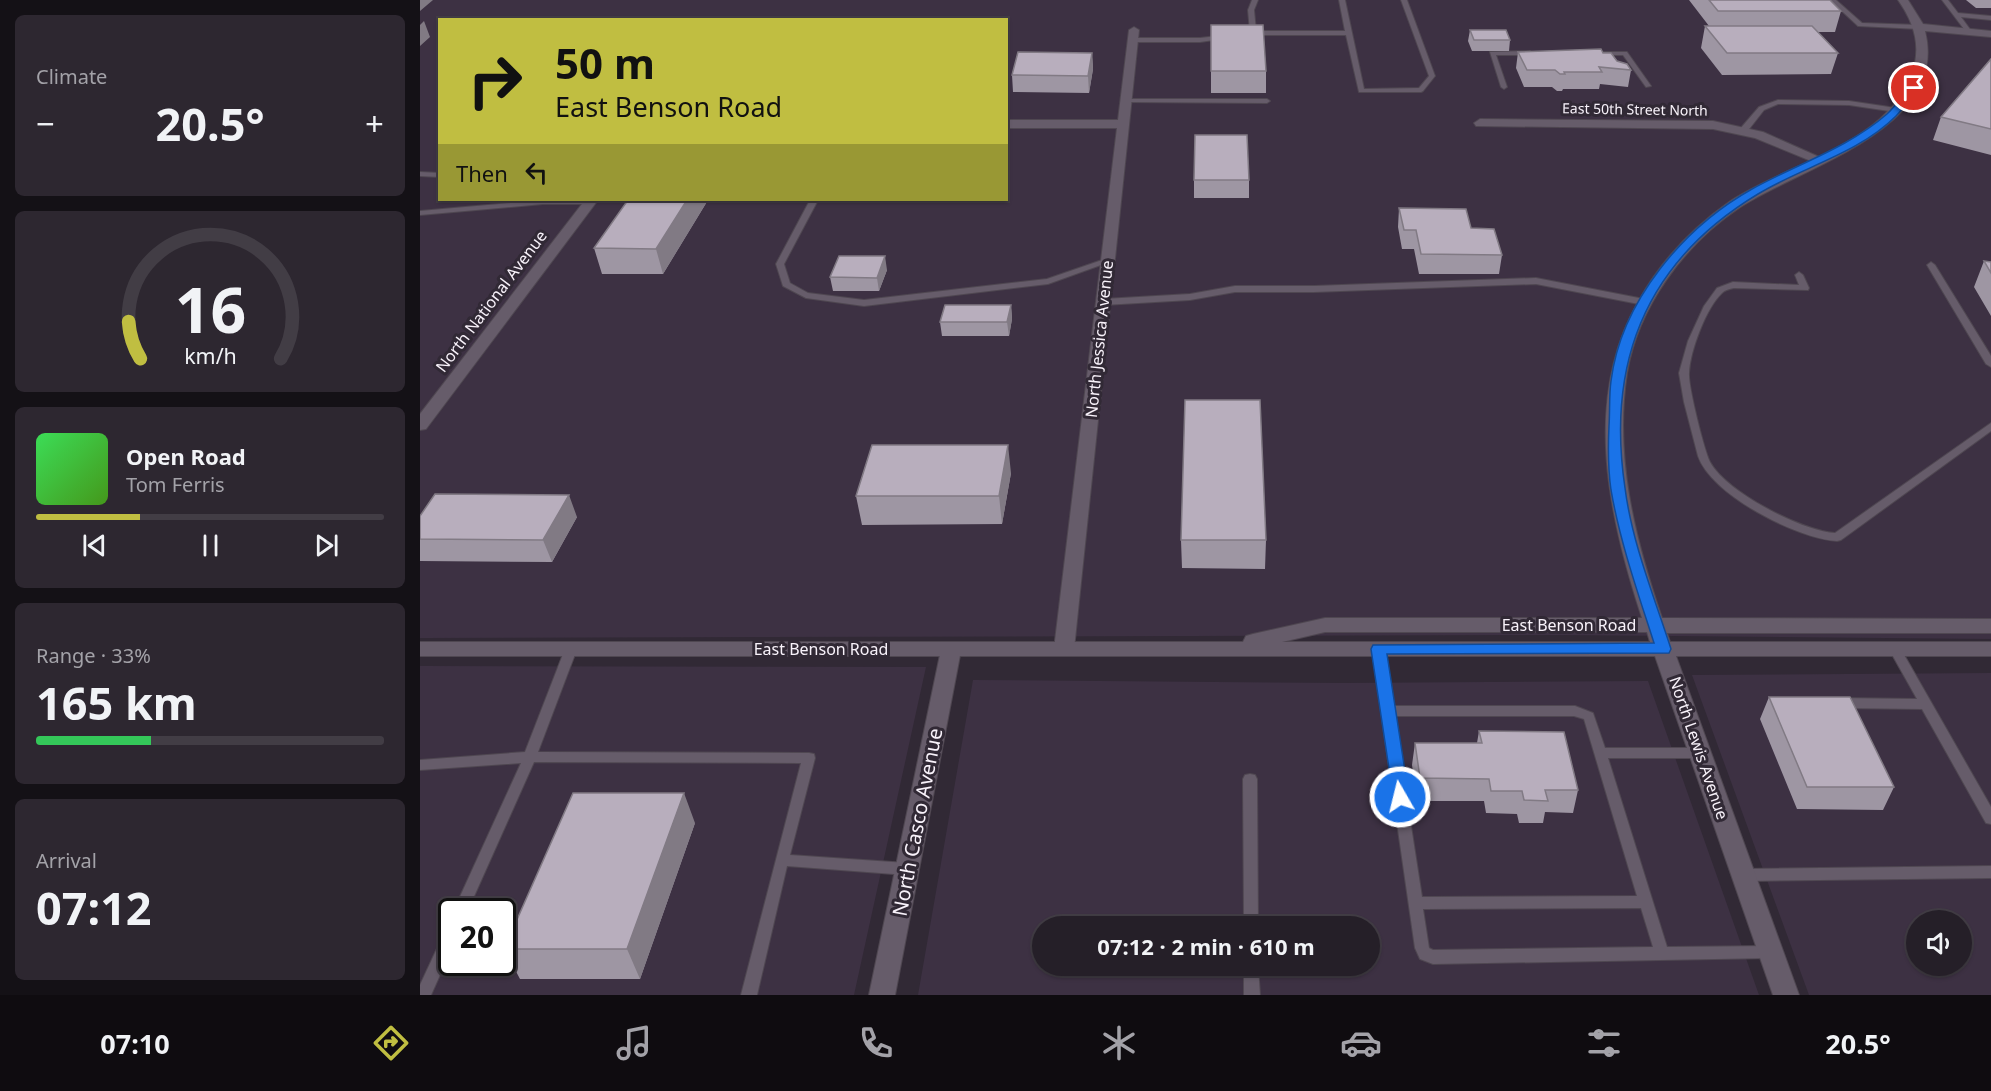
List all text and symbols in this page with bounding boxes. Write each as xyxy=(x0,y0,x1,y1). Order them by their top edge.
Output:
text: 50 m xyxy=(555,34,655,91)
icon: right xyxy=(456,42,534,120)
pin xyxy=(1888,62,1939,113)
text: Climate xyxy=(36,63,107,90)
icon: arrive xyxy=(1897,71,1930,104)
text: East Benson Road xyxy=(555,88,782,125)
text: 20.5° xyxy=(156,93,264,154)
street label: East 50th Street North xyxy=(1562,98,1708,120)
text: − xyxy=(36,101,55,146)
text: + xyxy=(365,101,384,146)
icon: left xyxy=(520,156,553,189)
text: Then xyxy=(456,158,508,188)
street label: North National Avenue xyxy=(430,226,552,376)
street label: North Jessica Avenue xyxy=(1080,259,1118,419)
text: 16 xyxy=(174,266,246,351)
text: km/h xyxy=(184,341,236,370)
text: Open Road xyxy=(126,441,246,471)
text: Tom Ferris xyxy=(126,471,225,498)
icon: previous xyxy=(78,529,111,562)
icon: pause xyxy=(194,529,227,562)
icon: next xyxy=(310,529,343,562)
street label: East Benson Road xyxy=(1502,614,1636,636)
street label: East Benson Road xyxy=(754,638,888,660)
text: Range · 33% xyxy=(36,642,151,669)
text: 165 km xyxy=(36,672,197,733)
street label: North Lewis Avenue xyxy=(1664,673,1734,823)
street label: North Casco Avenue xyxy=(886,726,948,918)
position arrow xyxy=(1368,765,1432,829)
text: Arrival xyxy=(36,847,97,874)
text: 07:12 xyxy=(36,877,152,938)
speed limit sign: 20 xyxy=(438,898,516,976)
map controls xyxy=(1906,910,1972,976)
button: sound xyxy=(1906,910,1972,976)
text: 07:12 · 2 min · 610 m xyxy=(1097,931,1315,961)
icon: directions xyxy=(370,1022,412,1064)
icon: music xyxy=(613,1022,655,1064)
icon: phone xyxy=(855,1022,897,1064)
icon: climate xyxy=(1098,1022,1140,1064)
icon: car xyxy=(1340,1022,1382,1064)
icon: filters xyxy=(1583,1022,1625,1064)
text: 07:10 xyxy=(100,1025,170,1062)
text: 20.5° xyxy=(1825,1025,1891,1062)

